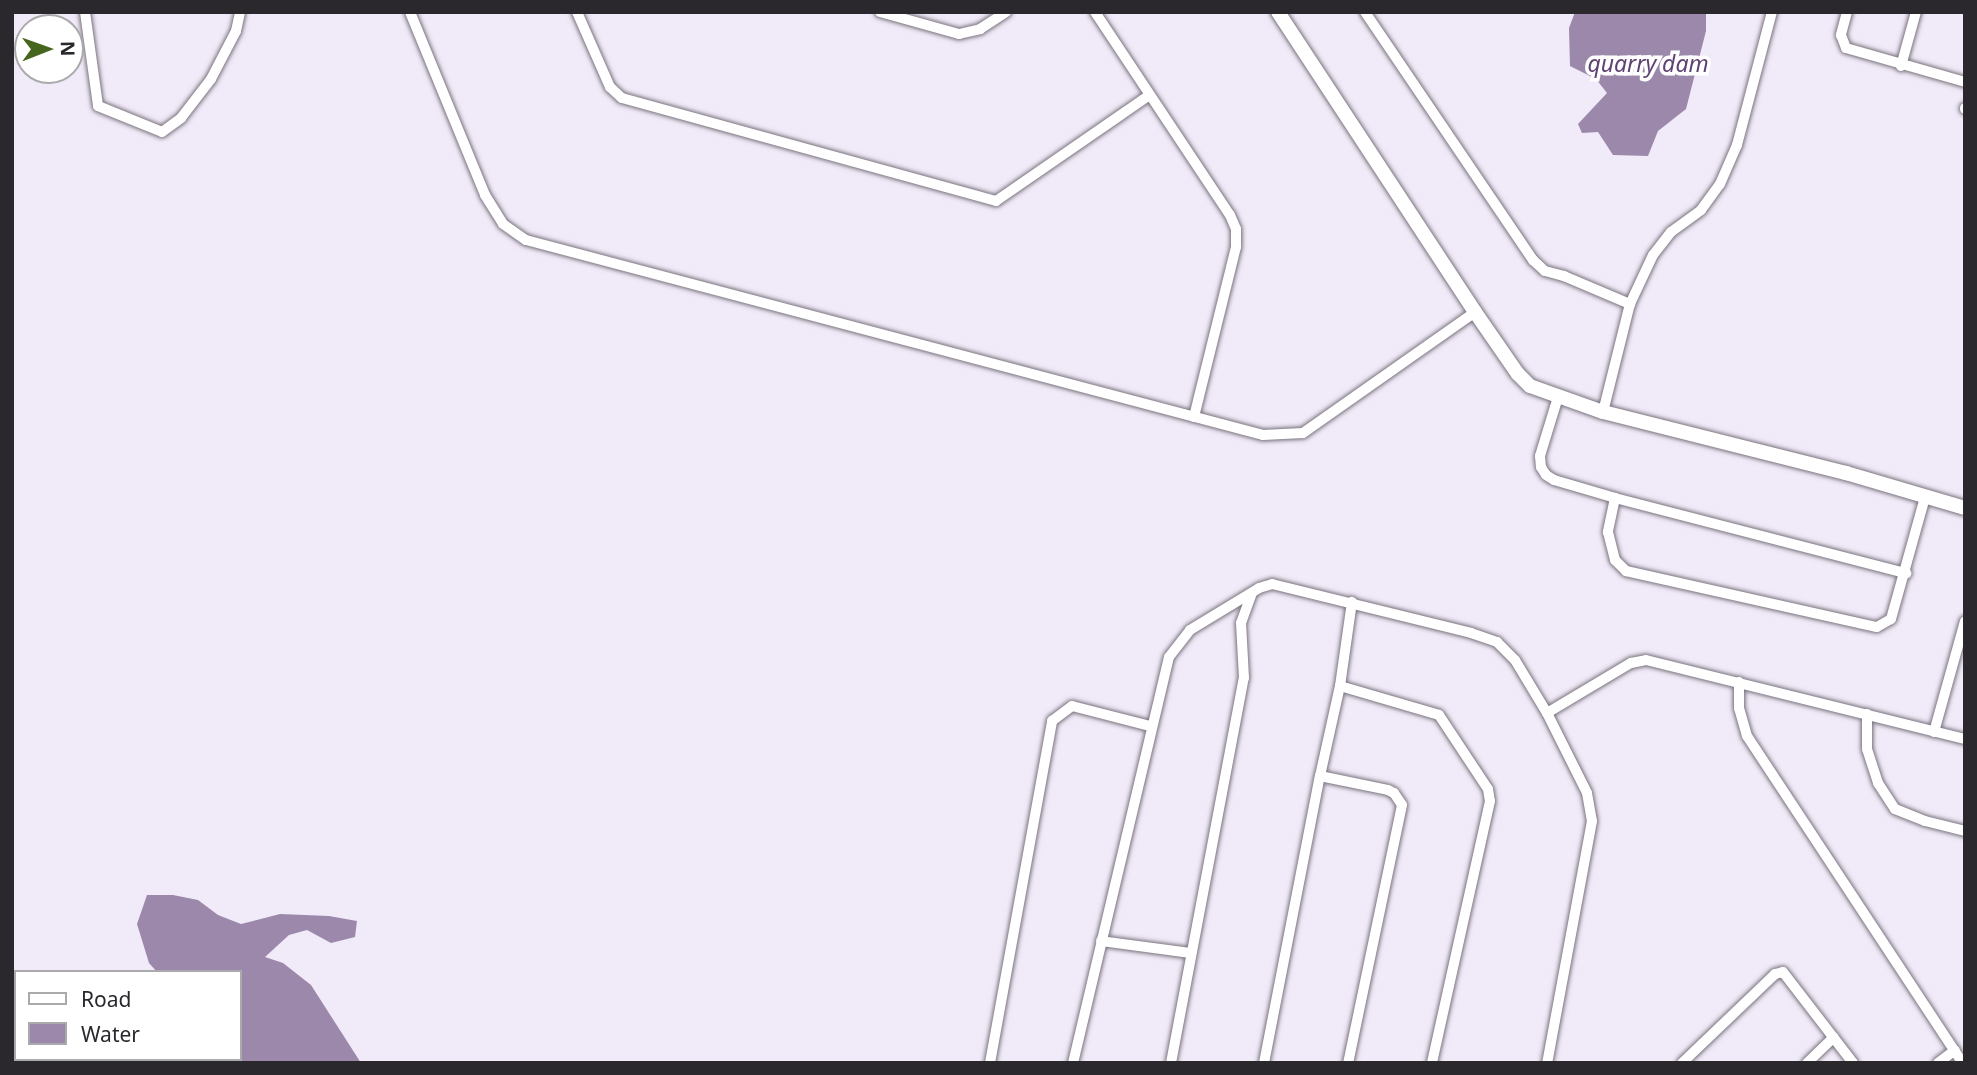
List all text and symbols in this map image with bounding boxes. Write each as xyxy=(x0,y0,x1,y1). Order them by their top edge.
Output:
north arrow xyxy=(14,14,84,84)
text: N xyxy=(55,41,81,57)
water label: quarry dam xyxy=(1587,49,1709,77)
legend xyxy=(14,970,242,1061)
text: Road xyxy=(81,985,131,1013)
text: Water xyxy=(81,1020,140,1048)

